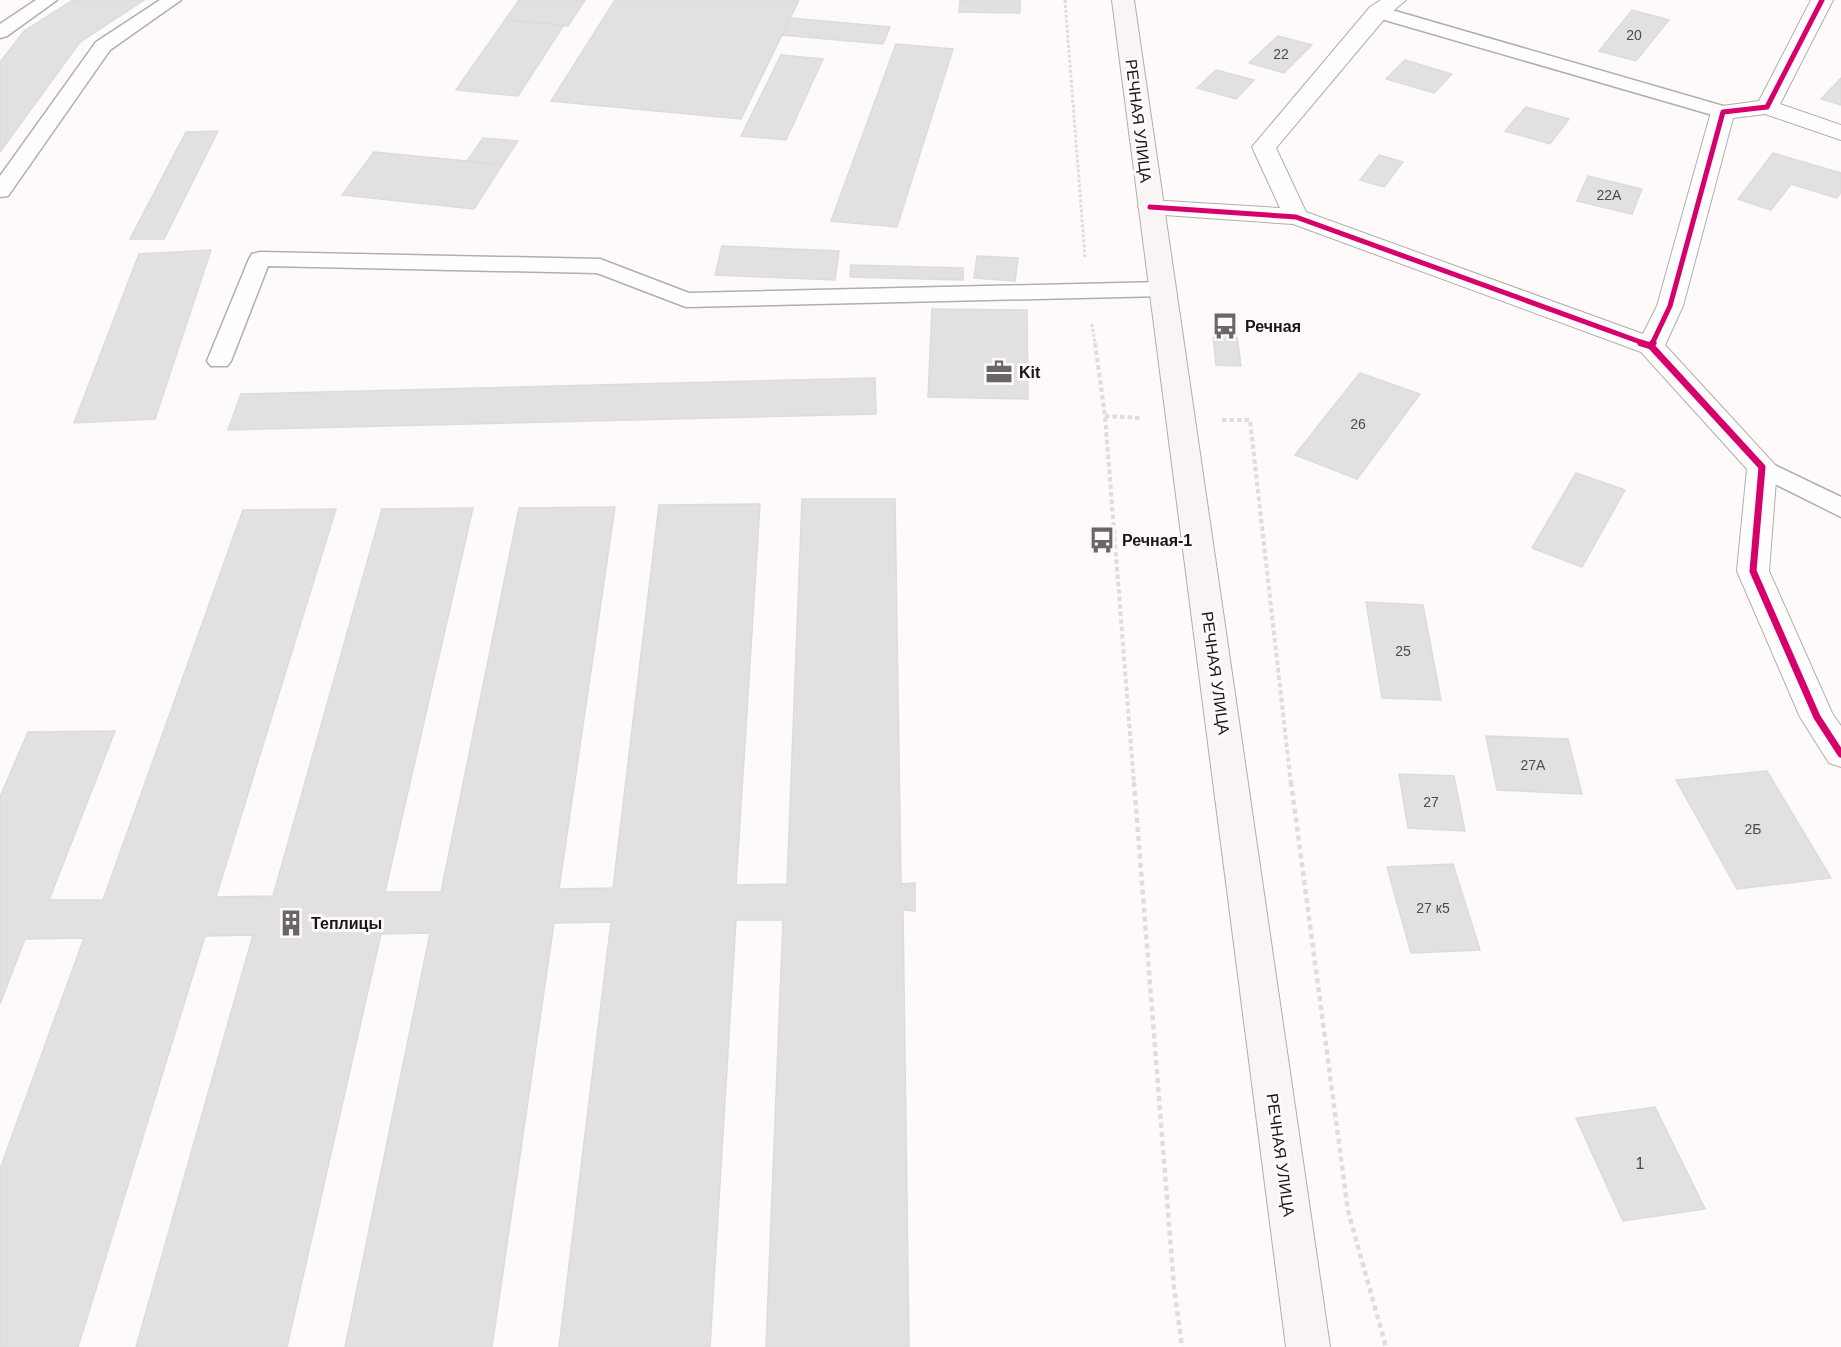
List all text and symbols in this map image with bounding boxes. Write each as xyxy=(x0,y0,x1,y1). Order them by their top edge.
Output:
house number: 20 xyxy=(1626,27,1642,43)
house number: 22 xyxy=(1273,46,1289,62)
street label: РЕЧНАЯ УЛИЦА xyxy=(1122,58,1155,184)
house number: 22А xyxy=(1597,187,1622,203)
bus stop icon: Речная xyxy=(1210,311,1240,341)
place label: Речная xyxy=(1245,318,1301,335)
office icon: Kit xyxy=(984,357,1014,387)
place label: Kit xyxy=(1019,364,1041,381)
house number: 26 xyxy=(1350,416,1366,432)
bus stop icon: Речная-1 xyxy=(1087,525,1117,555)
place label: Речная-1 xyxy=(1122,532,1192,549)
street label: РЕЧНАЯ УЛИЦА xyxy=(1198,610,1233,736)
house number: 25 xyxy=(1395,643,1411,659)
house number: 27А xyxy=(1521,757,1546,773)
house number: 27 xyxy=(1423,794,1439,810)
house number: 2Б xyxy=(1745,821,1761,837)
house number: 27 к5 xyxy=(1416,900,1450,916)
building icon: Теплицы xyxy=(276,908,306,938)
place label: Теплицы xyxy=(311,915,382,932)
street label: РЕЧНАЯ УЛИЦА xyxy=(1263,1092,1298,1218)
house number: 1 xyxy=(1636,1155,1645,1172)

